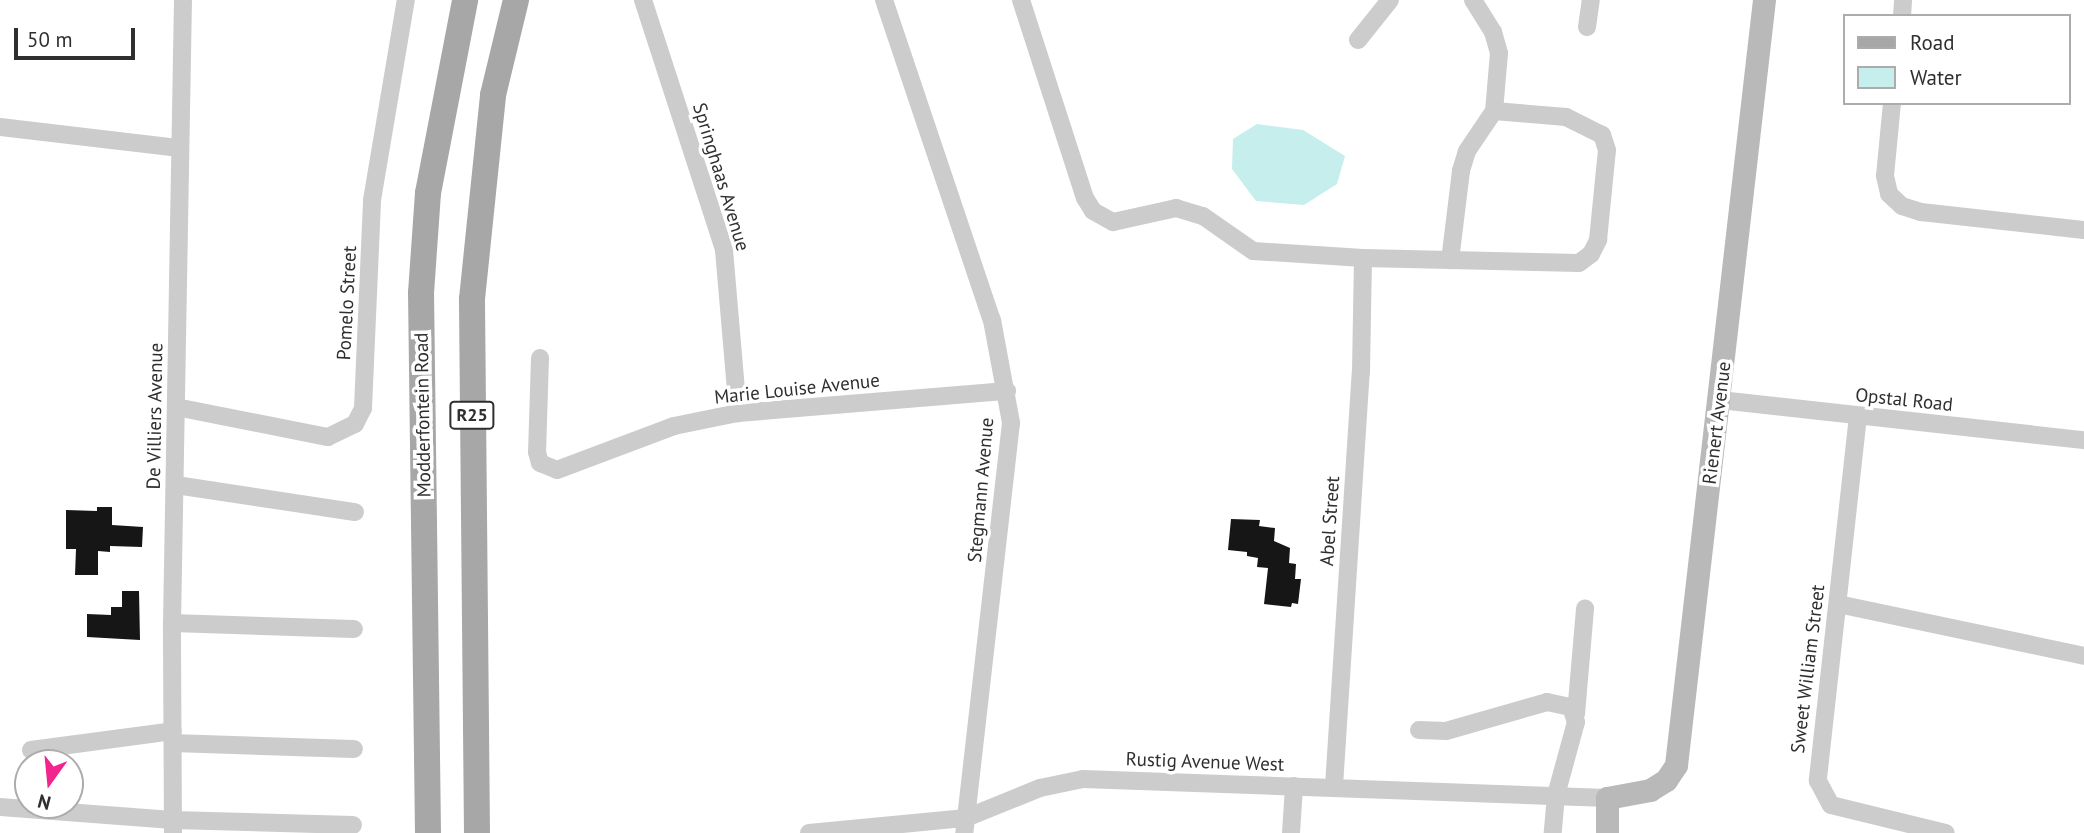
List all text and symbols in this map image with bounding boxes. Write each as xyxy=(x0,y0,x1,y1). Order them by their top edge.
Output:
scale bar xyxy=(18,14,138,58)
legend xyxy=(1842,14,2070,105)
text: 50 m xyxy=(27,26,73,53)
text: Road xyxy=(1910,29,1954,56)
text: Water xyxy=(1910,64,1962,91)
street label: Springhaas Avenue xyxy=(688,100,754,254)
street label: Pomelo Street xyxy=(333,245,361,361)
street label: Modderfontein Road xyxy=(410,332,436,498)
street label: De Villiers Avenue xyxy=(142,342,168,490)
street label: Rienert Avenue xyxy=(1698,360,1736,486)
street label: Marie Louise Avenue xyxy=(713,369,881,409)
street label: Opstal Road xyxy=(1854,384,1954,416)
road number: R25 xyxy=(449,400,495,430)
street label: Stegmann Avenue xyxy=(963,416,999,564)
street label: Abel Street xyxy=(1315,475,1345,567)
street label: Sweet William Street xyxy=(1786,583,1830,755)
street label: Rustig Avenue West xyxy=(1125,748,1285,776)
north arrow xyxy=(14,749,84,819)
text: N xyxy=(35,789,53,816)

